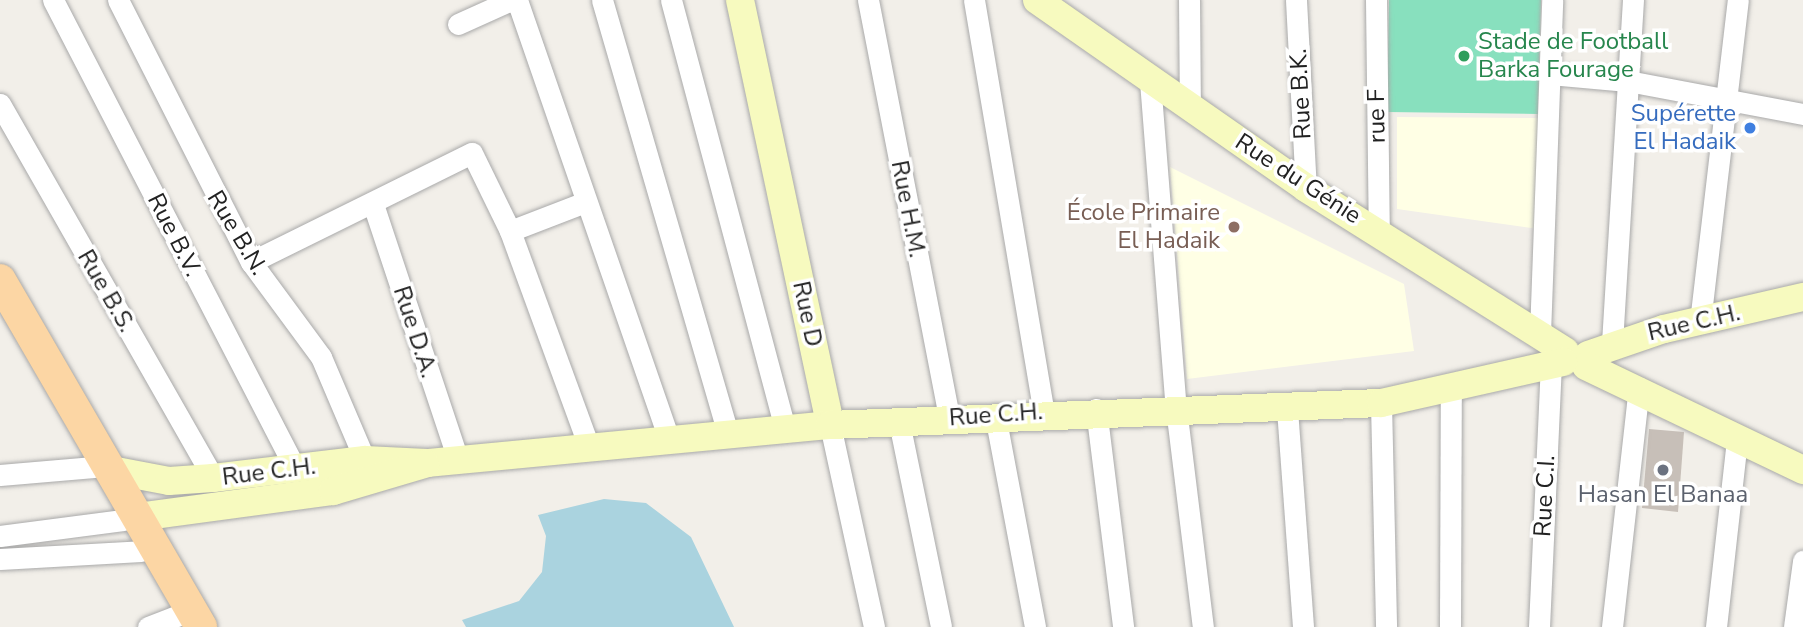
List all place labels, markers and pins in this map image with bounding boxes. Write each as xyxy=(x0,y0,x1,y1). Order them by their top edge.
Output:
place label: Stade de Football Barka Fourage xyxy=(1478,28,1668,84)
marker: Stade de Football Barka Fourage xyxy=(1456,48,1472,64)
place label: Supérette El Hadaik xyxy=(1631,100,1736,156)
marker: Supérette El Hadaik xyxy=(1742,120,1758,136)
place label: École Primaire El Hadaik xyxy=(1067,199,1220,255)
marker: École Primaire El Hadaik xyxy=(1226,219,1242,235)
marker: Hasan El Banaa xyxy=(1655,462,1671,478)
place label: Hasan El Banaa xyxy=(1578,481,1748,509)

